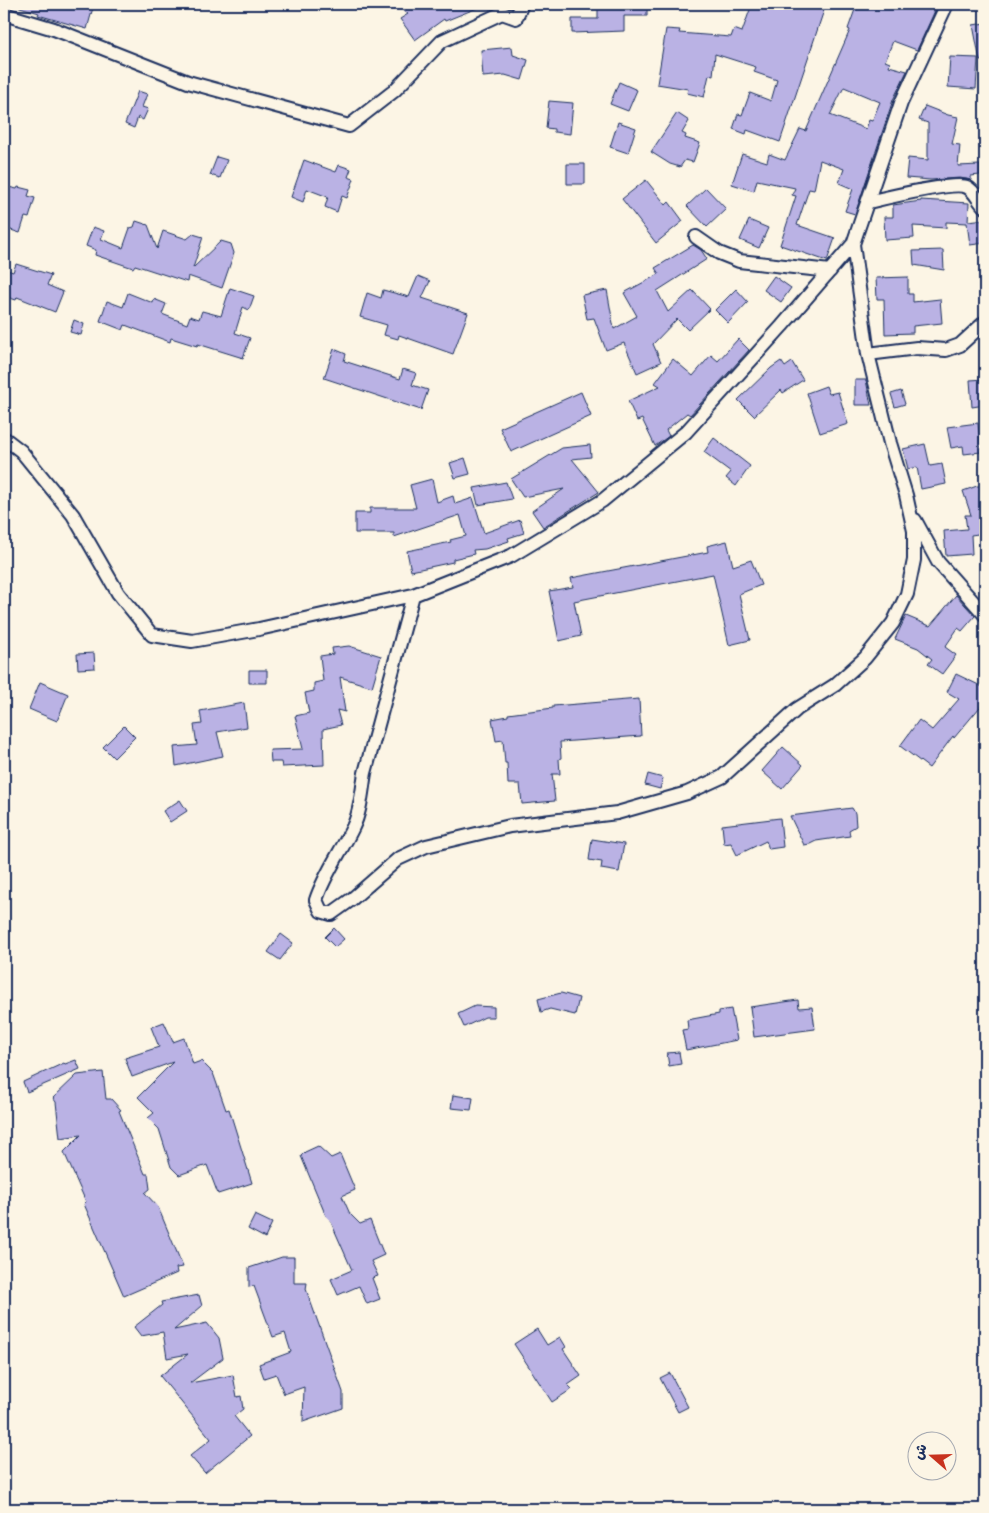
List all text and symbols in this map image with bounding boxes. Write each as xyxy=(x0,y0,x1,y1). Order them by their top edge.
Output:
north arrow xyxy=(906,1430,956,1480)
text: ش xyxy=(909,1441,931,1462)

